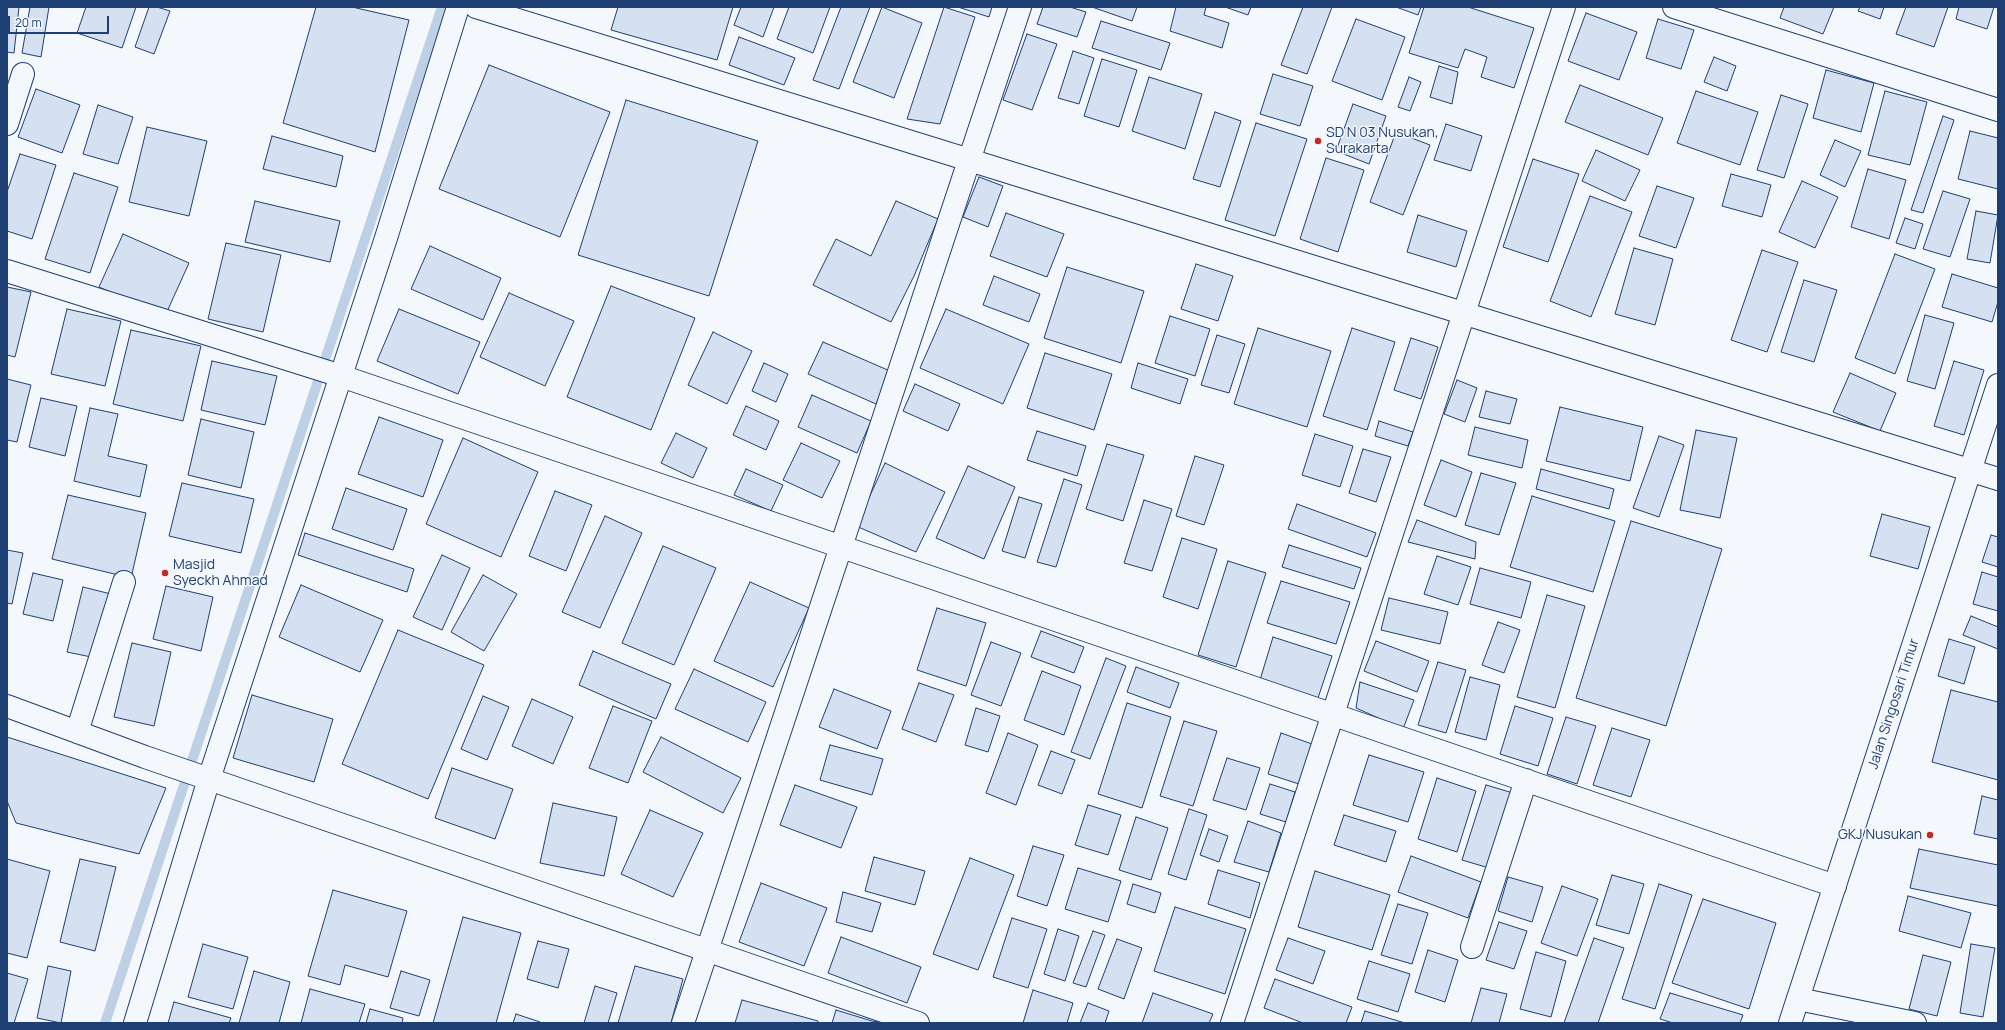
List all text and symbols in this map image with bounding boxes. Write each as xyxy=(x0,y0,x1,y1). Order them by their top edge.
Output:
scale bar xyxy=(10,8,111,34)
text: 20 m xyxy=(15,14,42,31)
place label: SD N 03 Nusukan, Surakarta xyxy=(1326,125,1439,158)
marker: SD N 03 Nusukan, Surakarta xyxy=(1313,136,1323,146)
place label: Masjid Syeckh Ahmad xyxy=(173,557,268,590)
marker: Masjid Syeckh Ahmad xyxy=(160,568,170,578)
street label: Jalan Singosari Timur xyxy=(1865,637,1923,771)
place label: GKJ Nusukan xyxy=(1838,827,1922,843)
marker: GKJ Nusukan xyxy=(1925,830,1935,840)

